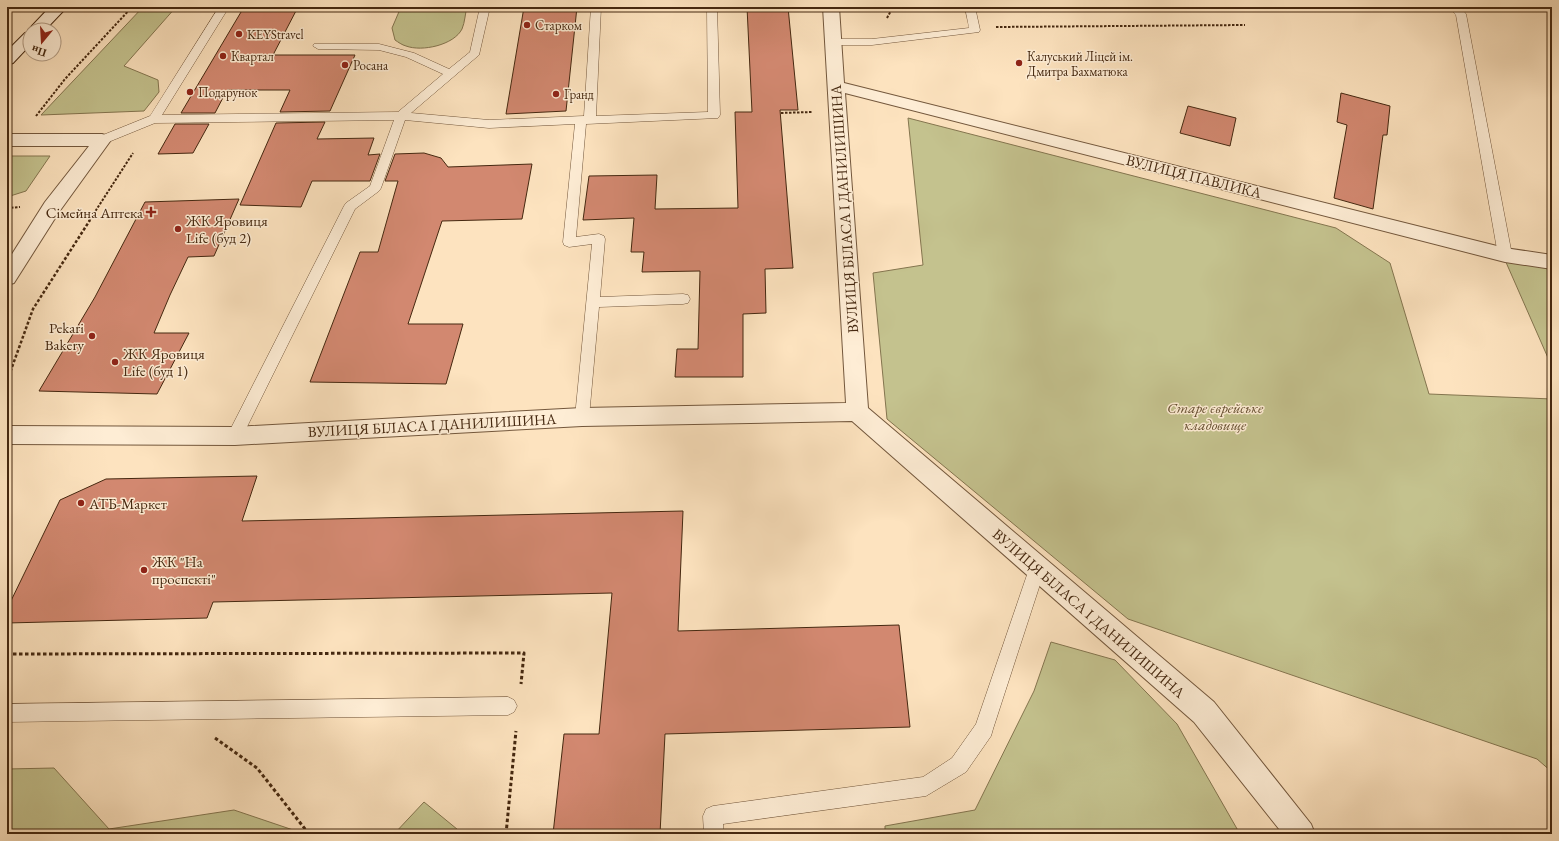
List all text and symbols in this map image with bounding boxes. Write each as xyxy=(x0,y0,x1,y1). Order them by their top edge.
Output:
place label: Старком xyxy=(535,17,582,34)
marker: Старком xyxy=(522,20,532,30)
north arrow xyxy=(22,22,62,62)
place label: KEYStravel xyxy=(247,26,304,43)
marker: KEYStravel xyxy=(234,29,244,39)
text: Пн xyxy=(29,42,48,60)
place label: Квартал xyxy=(231,48,274,65)
place label: Калуський Ліцей ім. Дмитра Бахматюка xyxy=(1027,48,1133,80)
marker: Квартал xyxy=(218,51,228,61)
place label: Росана xyxy=(353,57,389,74)
marker: Калуський Ліцей ім. Дмитра Бахматюка xyxy=(1014,58,1024,68)
marker: Росана xyxy=(340,60,350,70)
street label: ВУЛИЦЯ БІЛАСА І ДАНИЛИШИНА xyxy=(826,83,862,334)
place label: Подарунок xyxy=(198,84,258,101)
place label: Гранд xyxy=(564,86,594,103)
marker: Подарунок xyxy=(185,87,195,97)
marker: Гранд xyxy=(551,89,561,99)
street label: ВУЛИЦЯ ПАВЛИКА xyxy=(1124,150,1264,202)
place label: Сімейна Аптека xyxy=(46,203,143,222)
marker: Сімейна Аптека xyxy=(146,207,156,217)
place label: ЖК Яровиця Life (буд 2) xyxy=(185,211,268,247)
marker: ЖК Яровиця Life (буд 2) xyxy=(173,224,183,234)
place label: Pekari Bakery xyxy=(45,318,84,354)
marker: Pekari Bakery xyxy=(87,331,97,341)
place label: ЖК Яровиця Life (буд 1) xyxy=(122,344,205,380)
marker: ЖК Яровиця Life (буд 1) xyxy=(110,357,120,367)
park label: Старе єврейське кладовище xyxy=(1167,398,1264,434)
street label: ВУЛИЦЯ БІЛАСА І ДАНИЛИШИНА xyxy=(307,409,557,441)
place label: АТБ-Маркет xyxy=(88,494,167,513)
marker: АТБ-Маркет xyxy=(76,498,86,508)
street label: ВУЛИЦЯ БІЛАСА І ДАНИЛИШИНА xyxy=(989,524,1190,702)
place label: ЖК "На проспекті" xyxy=(151,552,216,588)
marker: ЖК "На проспекті" xyxy=(139,565,149,575)

